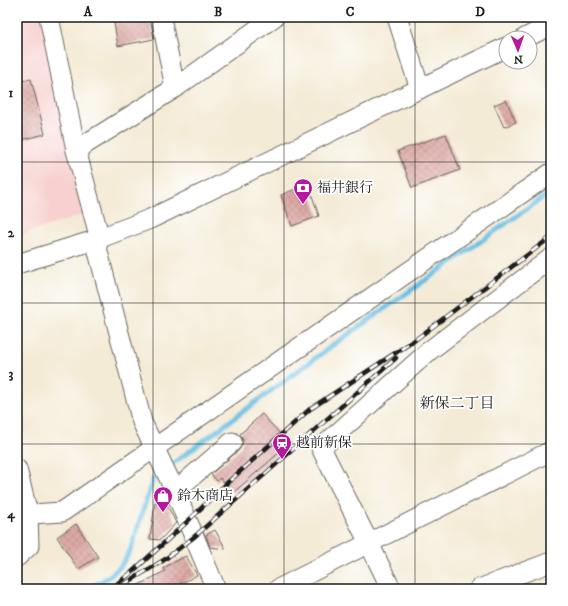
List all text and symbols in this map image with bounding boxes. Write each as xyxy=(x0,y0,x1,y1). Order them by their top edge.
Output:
text: A xyxy=(83,4,93,20)
text: B xyxy=(214,4,222,20)
text: C xyxy=(346,4,355,20)
text: D xyxy=(475,4,485,20)
north arrow xyxy=(498,30,538,70)
text: N xyxy=(514,52,523,66)
text: 1 xyxy=(9,85,14,101)
bank icon: 福井銀行 xyxy=(292,177,314,205)
place label: 福井銀行 xyxy=(317,179,373,197)
text: 2 xyxy=(8,225,15,241)
text: 3 xyxy=(9,366,14,382)
district label: 新保二丁目 xyxy=(419,394,495,413)
station icon: 越前新保 xyxy=(271,432,293,460)
place label: 越前新保 xyxy=(296,434,352,452)
shop icon: 鈴木商店 xyxy=(152,485,174,513)
place label: 鈴木商店 xyxy=(177,487,233,505)
text: 4 xyxy=(6,506,15,523)

